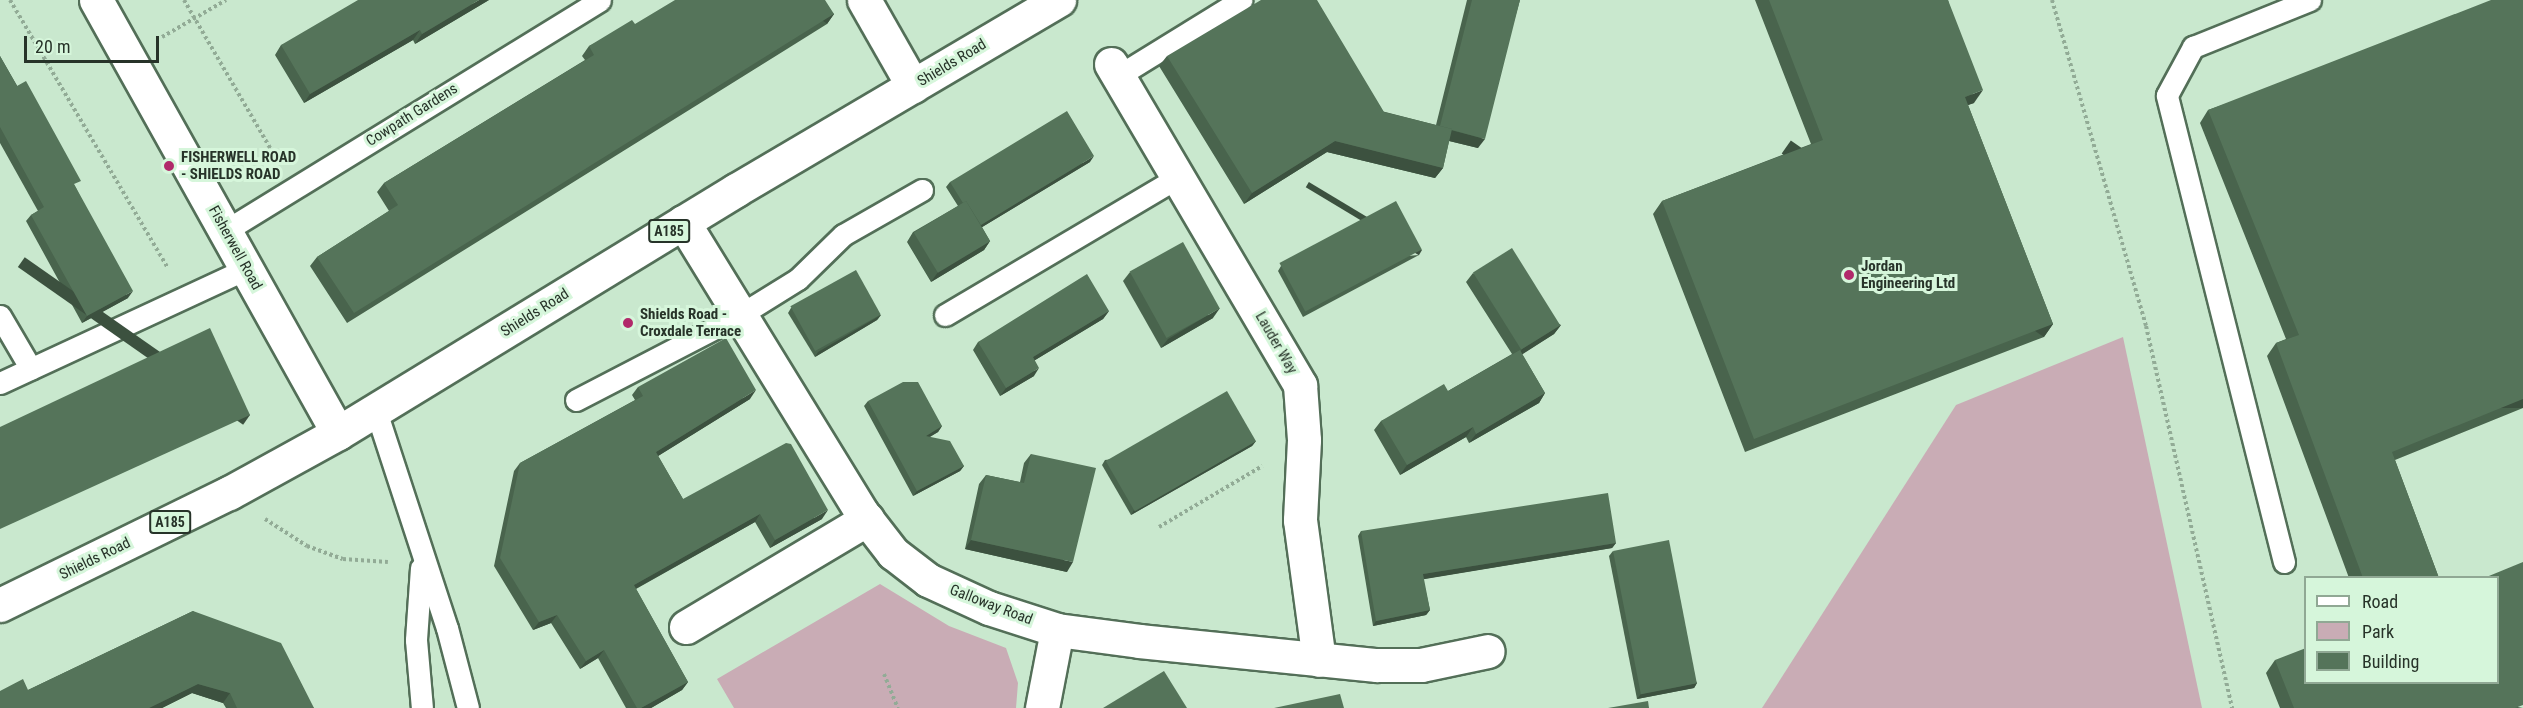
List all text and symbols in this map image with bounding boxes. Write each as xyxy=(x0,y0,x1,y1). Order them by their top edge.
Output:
scale bar xyxy=(27,24,162,62)
text: 20 m xyxy=(35,36,70,57)
street label: Shields Road xyxy=(914,36,990,90)
street label: Cowpath Gardens xyxy=(363,80,461,150)
place label: FISHERWELL ROAD - SHIELDS ROAD xyxy=(181,148,296,183)
marker: FISHERWELL ROAD - SHIELDS ROAD xyxy=(162,159,176,173)
street label: Fisherwell Road xyxy=(204,203,266,293)
road number: A185 xyxy=(648,220,690,242)
place label: Jordan Engineering Ltd xyxy=(1861,257,1955,292)
marker: Jordan Engineering Ltd xyxy=(1842,268,1856,282)
street label: Shields Road xyxy=(498,285,572,341)
place label: Shields Road - Croxdale Terrace xyxy=(640,305,742,340)
street label: Lauder Way xyxy=(1251,309,1301,377)
marker: Shields Road - Croxdale Terrace xyxy=(621,316,635,330)
road number: A185 xyxy=(149,511,191,533)
street label: Shields Road xyxy=(57,534,133,584)
legend xyxy=(2304,576,2499,684)
street label: Galloway Road xyxy=(947,581,1035,629)
text: Road xyxy=(2362,591,2398,612)
text: Park xyxy=(2362,621,2394,642)
text: Building xyxy=(2362,651,2419,672)

